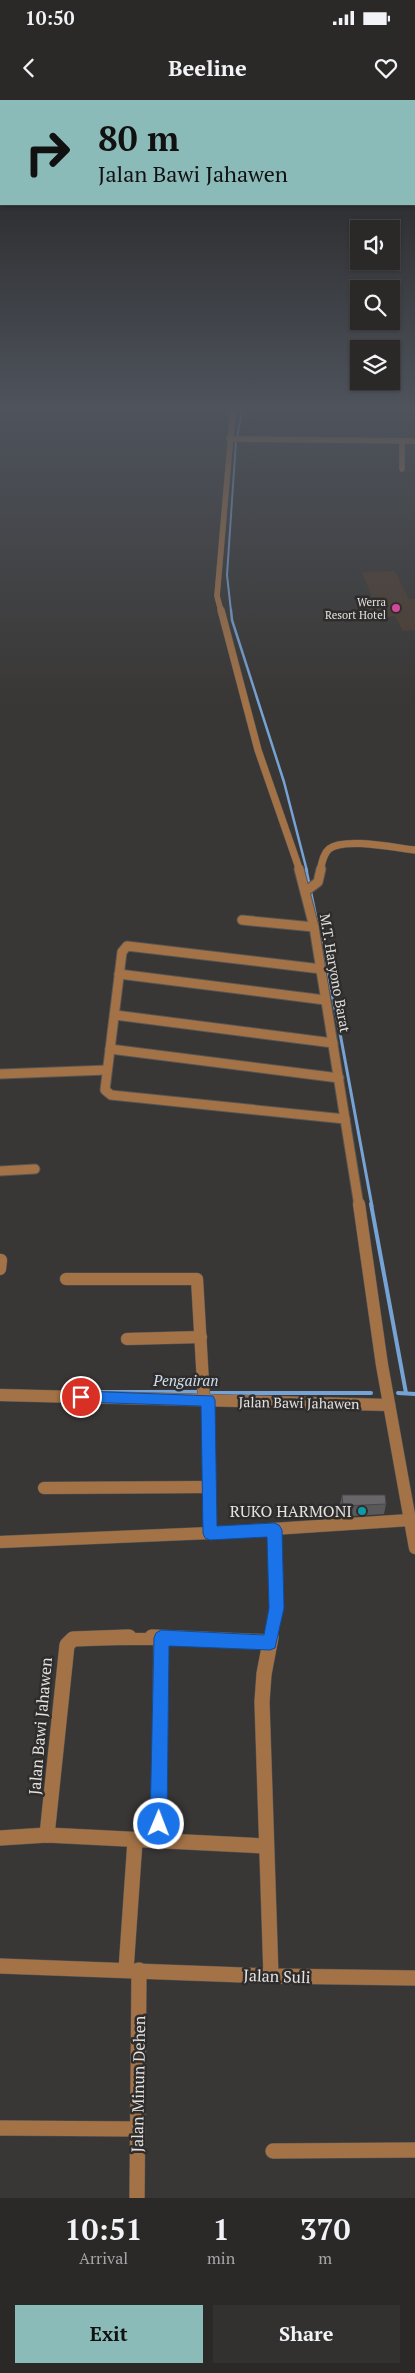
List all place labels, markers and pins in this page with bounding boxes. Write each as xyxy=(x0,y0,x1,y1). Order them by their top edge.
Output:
place label: Werra Resort Hotel xyxy=(325,595,386,622)
marker: Werra Resort Hotel xyxy=(390,602,402,614)
pin xyxy=(60,1376,102,1418)
place label: RUKO HARMONI xyxy=(230,1500,352,1522)
marker: RUKO HARMONI xyxy=(356,1505,368,1517)

